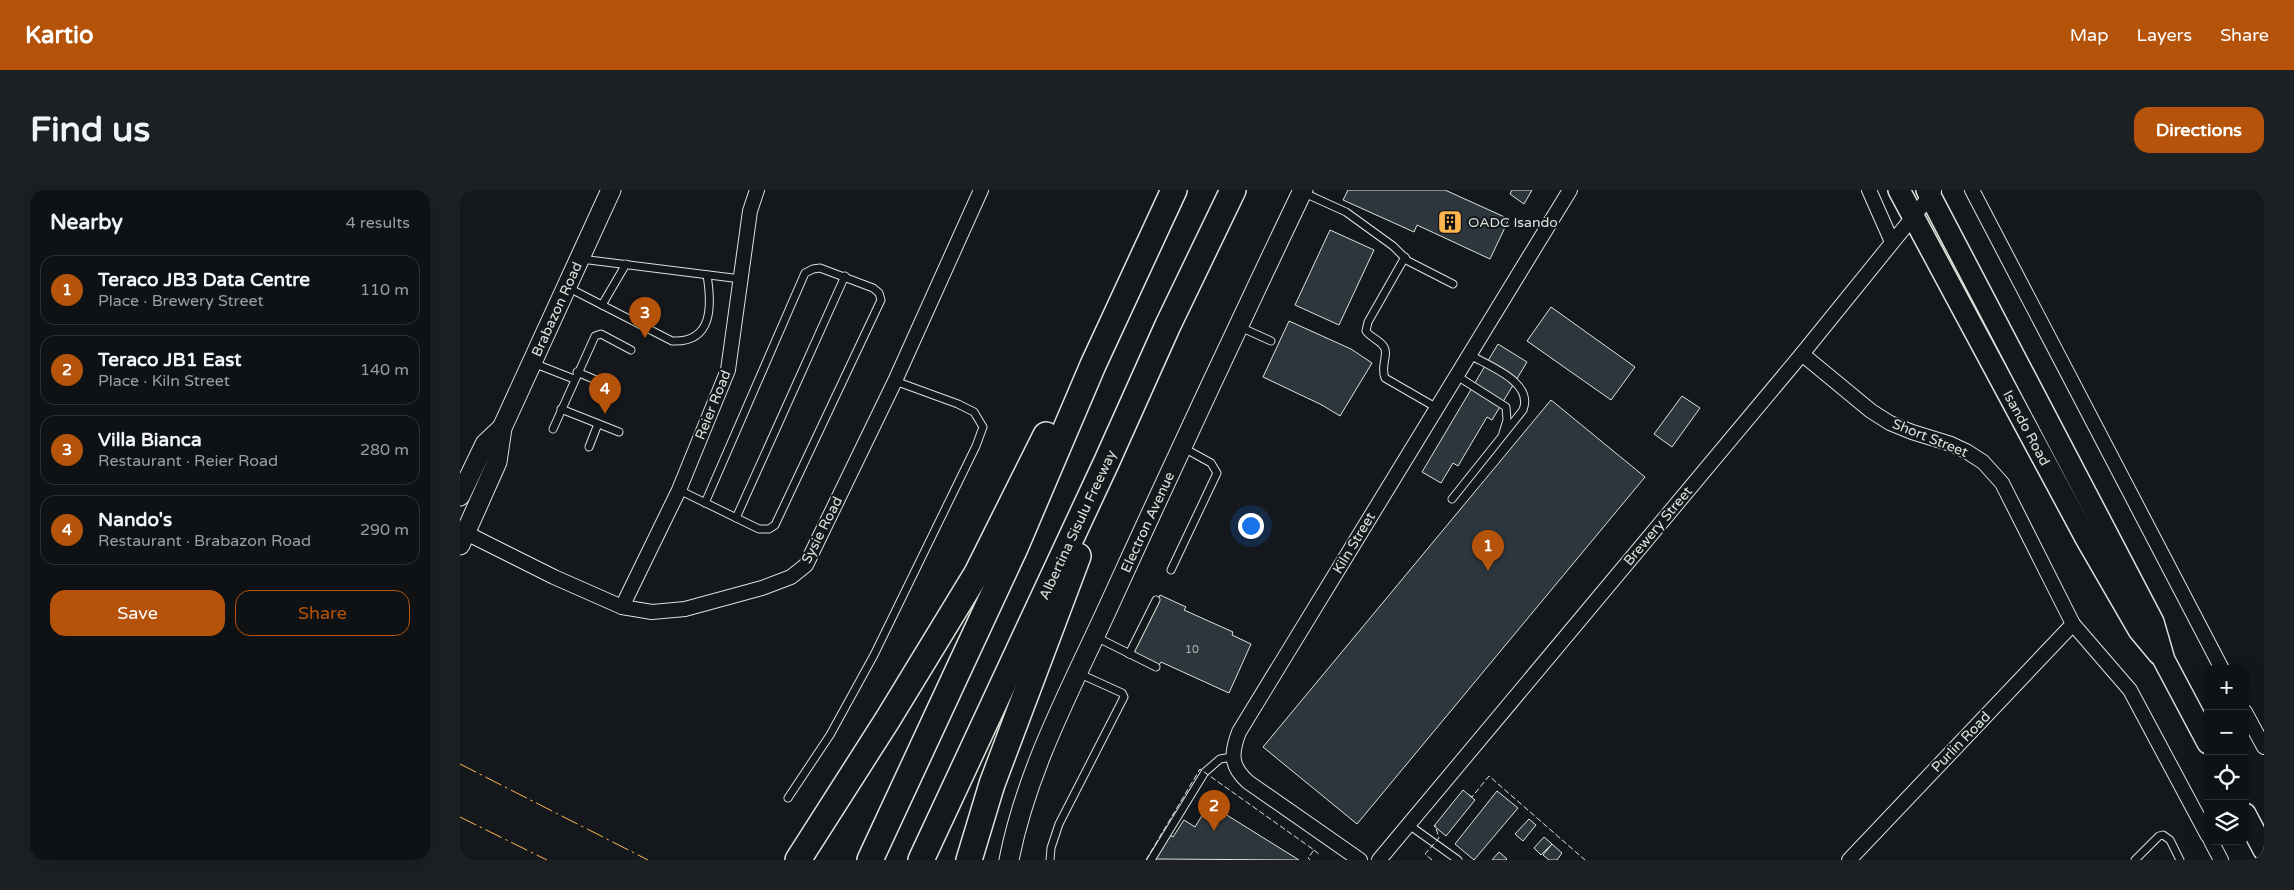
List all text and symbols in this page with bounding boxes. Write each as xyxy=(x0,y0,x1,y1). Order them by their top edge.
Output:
text: Kartio xyxy=(25,21,94,50)
text: Map xyxy=(2070,24,2109,46)
text: Layers xyxy=(2137,24,2192,46)
text: Share xyxy=(2220,24,2269,46)
button: Directions xyxy=(2134,107,2264,153)
text: Find us xyxy=(30,109,150,151)
building icon: OADC Isando xyxy=(1437,209,1463,235)
text: Nearby xyxy=(50,210,123,235)
text: 4 results xyxy=(346,213,410,233)
place label: OADC Isando xyxy=(1468,214,1558,231)
street label: Brabazon Road xyxy=(527,259,586,359)
text: Teraco JB3 Data Centre xyxy=(98,269,310,291)
text: 1 xyxy=(62,280,72,300)
text: 110 m xyxy=(360,280,409,300)
text: Place · Brewery Street xyxy=(98,291,264,311)
pin: 3 xyxy=(629,297,661,338)
text: Teraco JB1 East xyxy=(98,349,241,371)
text: 2 xyxy=(62,360,72,380)
text: 140 m xyxy=(360,360,409,380)
street label: Reier Road xyxy=(691,368,735,442)
text: Place · Kiln Street xyxy=(98,371,230,391)
pin: 4 xyxy=(589,373,621,414)
street label: Isando Road xyxy=(2000,387,2054,469)
street label: Short Street xyxy=(1890,415,1971,461)
text: Villa Bianca xyxy=(98,429,202,451)
text: 3 xyxy=(62,440,72,460)
text: 280 m xyxy=(360,440,409,460)
street label: Albertina Sisulu Freeway xyxy=(1035,447,1120,602)
text: Restaurant · Reier Road xyxy=(98,451,278,471)
street label: Electron Avenue xyxy=(1117,469,1178,575)
street label: Brewery Street xyxy=(1620,482,1696,569)
street label: Sysie Road xyxy=(798,494,846,566)
text: Nando's xyxy=(98,509,172,531)
street label: Kiln Street xyxy=(1329,509,1379,577)
your location xyxy=(1238,513,1264,539)
text: 4 xyxy=(62,520,72,540)
text: 290 m xyxy=(360,520,409,540)
pin: 1 xyxy=(1472,530,1504,571)
text: Restaurant · Brabazon Road xyxy=(98,531,311,551)
button: Save xyxy=(50,590,225,636)
button: Share xyxy=(235,590,410,636)
house number: 10 xyxy=(1185,643,1199,656)
map controls xyxy=(2204,665,2249,845)
button: + xyxy=(2204,665,2249,710)
street label: Purlin Road xyxy=(1928,708,1994,776)
button: − xyxy=(2204,710,2249,755)
button: locate xyxy=(2204,755,2249,800)
pin: 2 xyxy=(1198,790,1230,831)
button: layers xyxy=(2204,800,2249,845)

